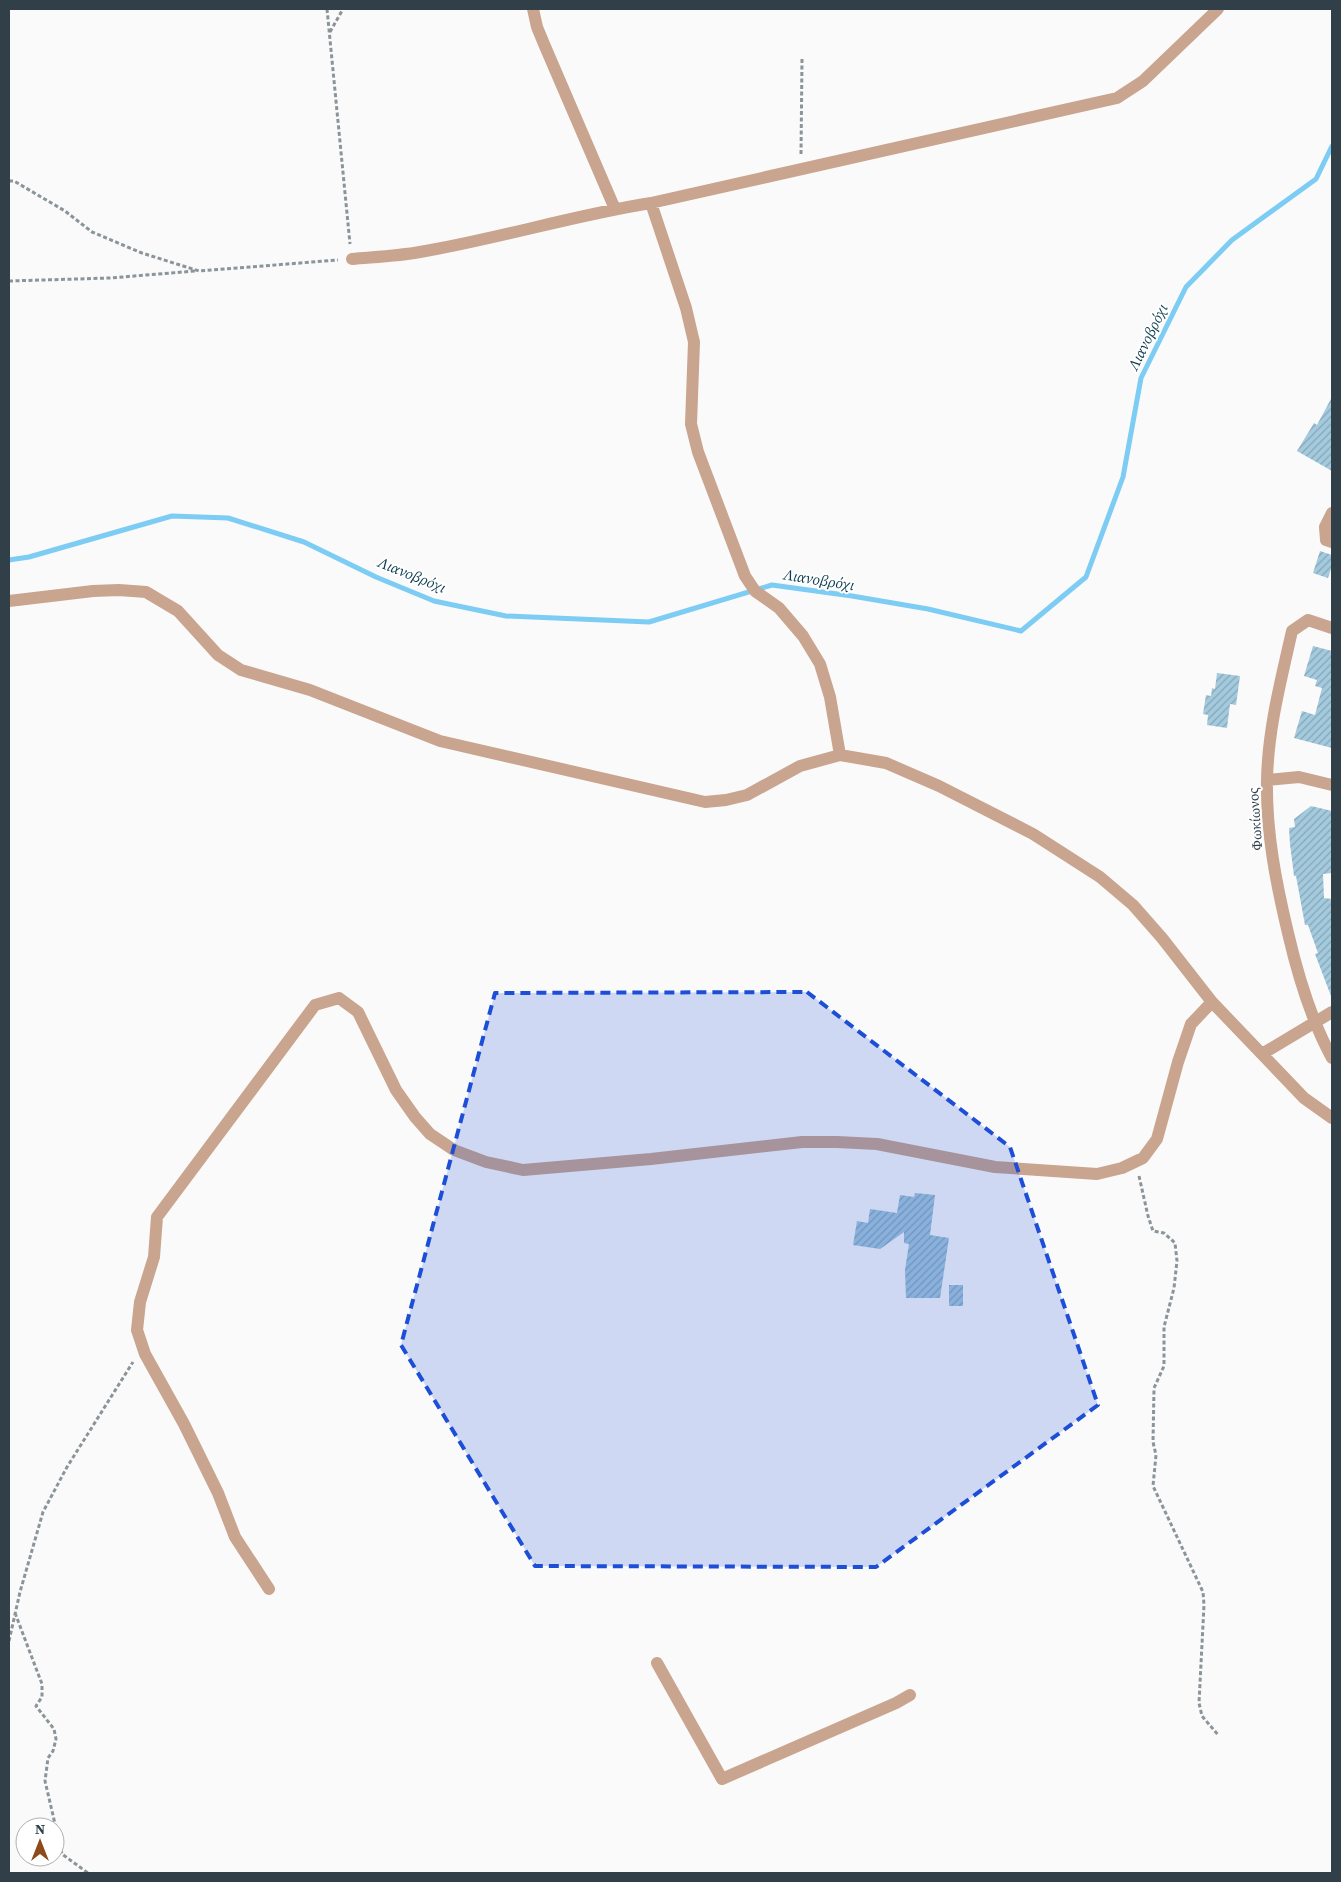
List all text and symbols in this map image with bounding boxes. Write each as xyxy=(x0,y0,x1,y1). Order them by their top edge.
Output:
water label: Λιανοβρόχι xyxy=(1122,300,1173,374)
water label: Λιανοβρόχι xyxy=(374,551,449,598)
water label: Λιανοβρόχι xyxy=(781,563,856,595)
street label: Φωκίωνος xyxy=(1243,787,1267,851)
north arrow xyxy=(15,1817,65,1867)
text: N xyxy=(35,1819,45,1839)

